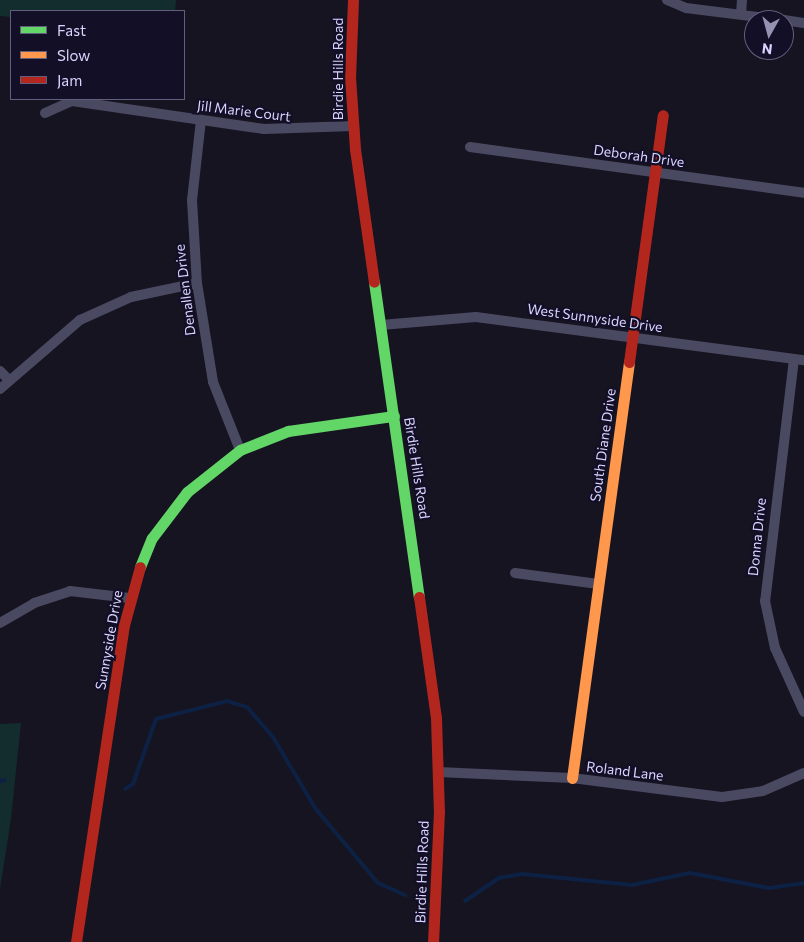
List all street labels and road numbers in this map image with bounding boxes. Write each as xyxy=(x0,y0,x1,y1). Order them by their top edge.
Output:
street label: Birdie Hills Road xyxy=(330,18,346,120)
street label: Jill Marie Court xyxy=(196,97,292,125)
street label: Deborah Drive xyxy=(592,141,686,171)
street label: Denallen Drive xyxy=(171,243,199,337)
street label: West Sunnyside Drive xyxy=(526,300,664,336)
street label: South Diane Drive xyxy=(587,387,619,503)
street label: Birdie Hills Road xyxy=(401,416,433,520)
street label: Donna Drive xyxy=(745,497,769,577)
street label: Sunnyside Drive xyxy=(92,589,126,691)
street label: Roland Lane xyxy=(585,758,665,784)
street label: Birdie Hills Road xyxy=(412,820,432,924)

